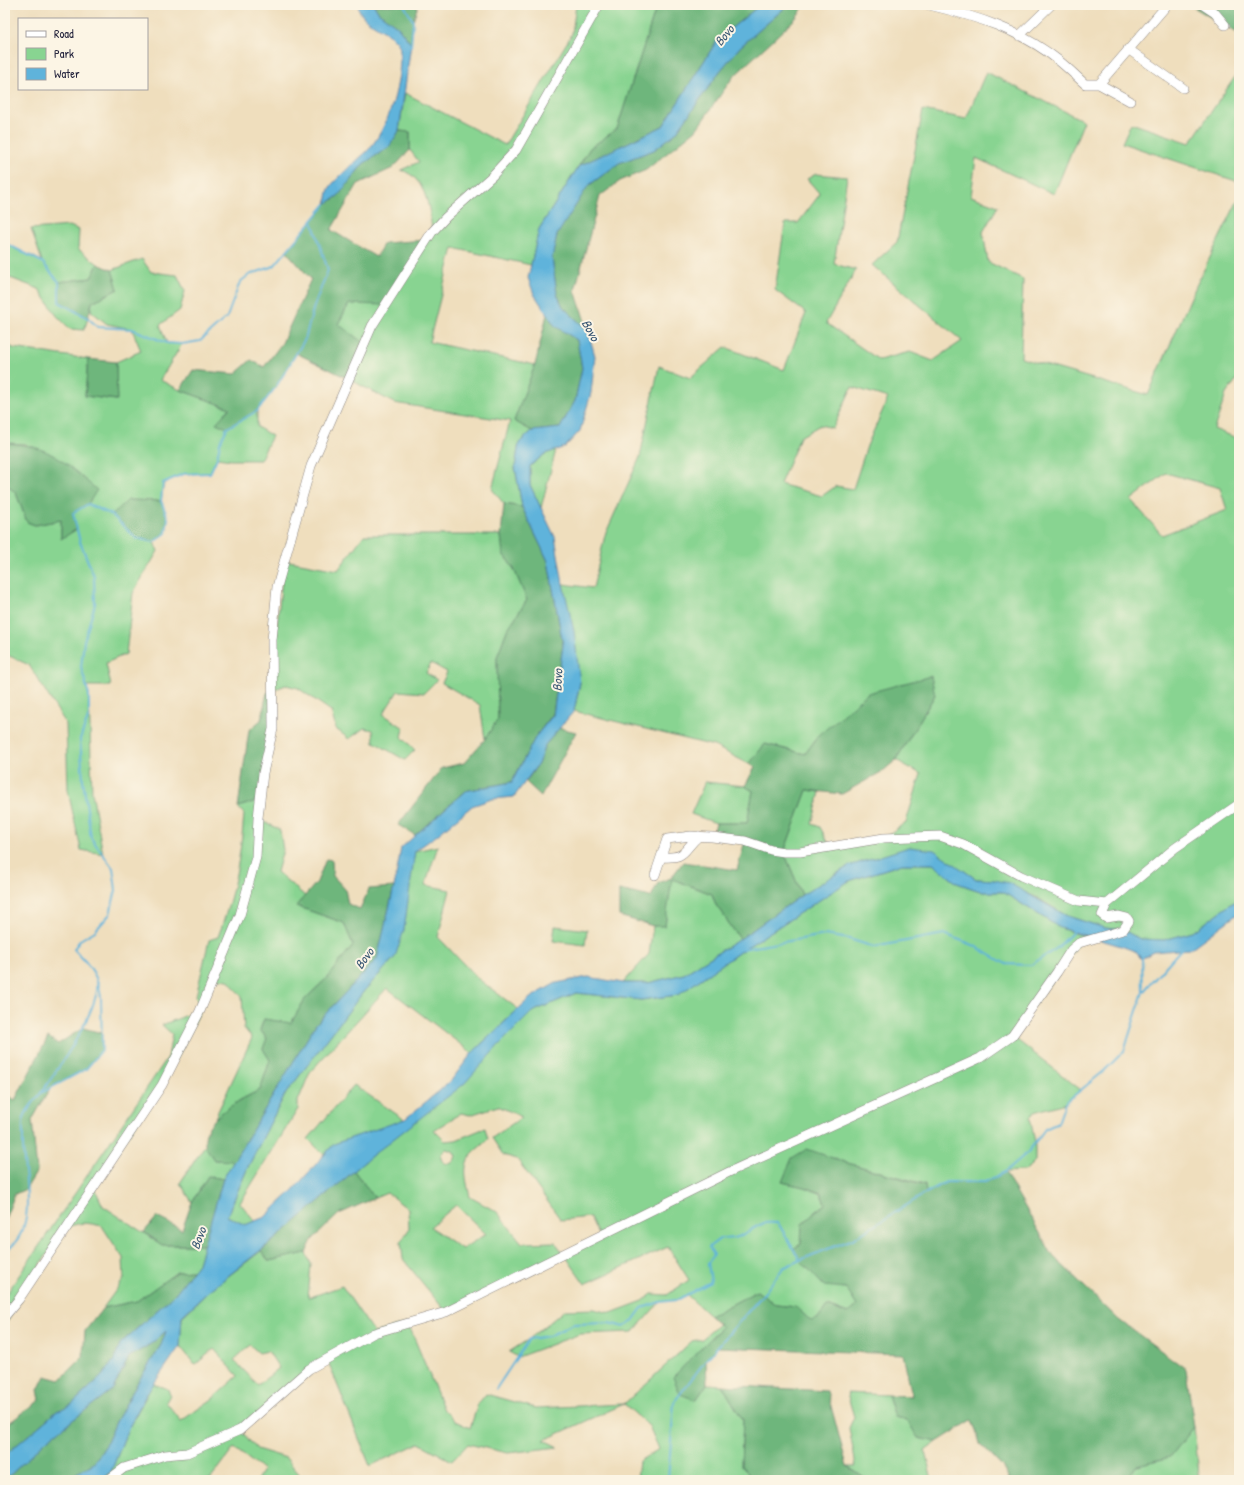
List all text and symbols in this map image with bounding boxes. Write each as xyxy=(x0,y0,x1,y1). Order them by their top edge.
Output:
legend xyxy=(18,18,148,90)
water label: Bovo xyxy=(710,19,739,49)
text: Road xyxy=(54,25,74,42)
text: Park xyxy=(54,45,74,62)
text: Water xyxy=(54,65,80,82)
water label: Bovo xyxy=(578,316,605,346)
water label: Bovo xyxy=(547,667,567,692)
water label: Bovo xyxy=(350,942,379,972)
water label: Bovo xyxy=(186,1223,211,1252)

